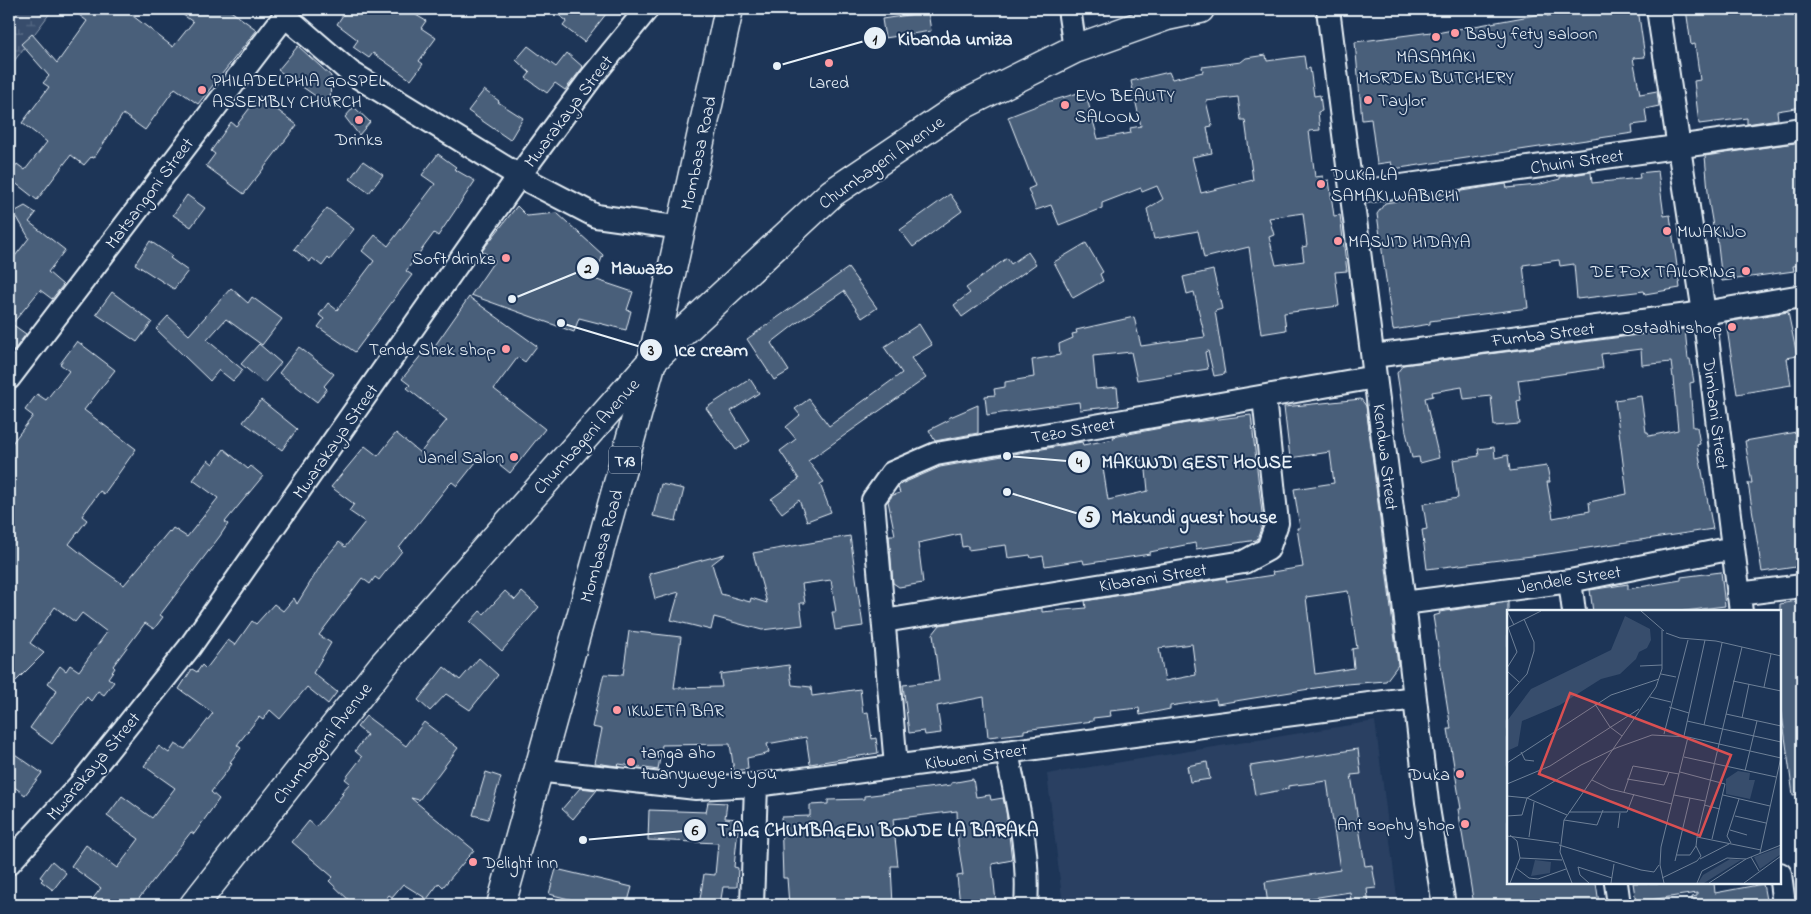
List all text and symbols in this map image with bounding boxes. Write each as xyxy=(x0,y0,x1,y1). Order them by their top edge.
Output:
callout: Kibanda umiza xyxy=(863,21,1023,55)
place label: Baby fety saloon xyxy=(1464,22,1597,48)
text: Kibanda umiza xyxy=(897,27,1013,54)
marker: Baby fety saloon xyxy=(1449,27,1461,39)
text: 1 xyxy=(873,29,878,51)
marker: MASAMAKI MORDEN BUTCHERY xyxy=(1430,31,1442,43)
place label: MASAMAKI MORDEN BUTCHERY xyxy=(1358,45,1515,92)
street label: Mwarakaya Street xyxy=(519,50,621,174)
marker: Lared xyxy=(823,57,835,69)
place label: PHILADELPHIA GOSPEL ASSEMBLY CHURCH xyxy=(212,69,386,116)
place label: Lared xyxy=(809,71,849,97)
marker: PHILADELPHIA GOSPEL ASSEMBLY CHURCH xyxy=(196,84,208,96)
place label: EVO BEAUTY SALOON xyxy=(1075,84,1175,131)
place label: Taylor xyxy=(1378,89,1426,115)
street label: Mombasa Road xyxy=(675,94,725,213)
marker: Taylor xyxy=(1362,94,1374,106)
marker: EVO BEAUTY SALOON xyxy=(1059,99,1071,111)
street label: Chumbageni Avenue xyxy=(814,110,952,218)
marker: Drinks xyxy=(353,114,365,126)
place label: Drinks xyxy=(334,128,383,154)
street label: Matsangoni Street xyxy=(100,133,202,256)
street label: Chuini Street xyxy=(1529,144,1626,182)
place label: DUKA LA SAMAKI WABICHI xyxy=(1330,163,1459,210)
marker: DUKA LA SAMAKI WABICHI xyxy=(1315,178,1327,190)
place label: MWAKIJO xyxy=(1677,220,1747,246)
marker: MWAKIJO xyxy=(1661,225,1673,237)
place label: MASJID HIDAYA xyxy=(1348,230,1471,256)
marker: MASJID HIDAYA xyxy=(1332,235,1344,247)
place label: Soft drinks xyxy=(412,247,496,273)
callout: Mawazo xyxy=(576,251,683,285)
marker: Soft drinks xyxy=(500,252,512,264)
text: Mawazo xyxy=(611,256,673,283)
text: 2 xyxy=(583,258,592,280)
place label: DE FOX TAILORING xyxy=(1590,260,1736,286)
marker: DE FOX TAILORING xyxy=(1740,265,1752,277)
place label: Ostadhi shop xyxy=(1622,316,1722,342)
street label: Fumba Street xyxy=(1489,317,1596,355)
marker: Ostadhi shop xyxy=(1726,321,1738,333)
callout: Ice cream xyxy=(639,333,758,367)
place label: Tende Shek shop xyxy=(369,338,496,364)
text: Ice cream xyxy=(674,338,748,365)
text: 3 xyxy=(647,340,654,362)
marker: Tende Shek shop xyxy=(500,343,512,355)
street label: Dimbani Street xyxy=(1694,356,1734,471)
street label: Chumbageni Avenue xyxy=(528,373,648,502)
street label: Mwarakaya Street xyxy=(287,379,386,505)
street label: Kendwa Street xyxy=(1365,402,1403,512)
street label: Tezo Street xyxy=(1029,412,1118,452)
callout: MAKUNDI GEST HOUSE xyxy=(1066,445,1302,479)
place label: Janel Salon xyxy=(419,446,504,472)
road number: T13 xyxy=(609,446,641,474)
text: MAKUNDI GEST HOUSE xyxy=(1102,450,1292,477)
marker: Janel Salon xyxy=(508,451,520,463)
text: 4 xyxy=(1075,452,1083,474)
street label: Mombasa Road xyxy=(574,487,631,606)
callout: Makundi guest house xyxy=(1076,500,1287,534)
text: Makundi guest house xyxy=(1111,505,1277,534)
text: 5 xyxy=(1085,507,1094,529)
street label: Kibarani Street xyxy=(1098,558,1209,600)
street label: Jendele Street xyxy=(1515,560,1623,602)
inset map xyxy=(1507,610,1781,884)
street label: Chumbageni Avenue xyxy=(268,677,381,811)
place label: IKWETA BAR xyxy=(627,699,724,725)
marker: IKWETA BAR xyxy=(611,704,623,716)
street label: Mwarakaya Street xyxy=(41,707,148,827)
street label: Kibweni Street xyxy=(923,738,1029,778)
place label: tanga aho twanyweye is you xyxy=(641,741,777,788)
marker: tanga aho twanyweye is you xyxy=(625,756,637,768)
place label: Duka xyxy=(1408,763,1450,789)
marker: Duka xyxy=(1454,768,1466,780)
callout: T.A.G CHUMBAGENI BONDE LA BARAKA xyxy=(682,813,1049,847)
place label: Ant sophy shop xyxy=(1337,813,1455,839)
text: T.A.G CHUMBAGENI BONDE LA BARAKA xyxy=(717,818,1039,845)
marker: Ant sophy shop xyxy=(1459,818,1471,830)
text: 6 xyxy=(691,820,699,842)
place label: Delight inn xyxy=(482,851,558,878)
marker: Delight inn xyxy=(467,856,479,868)

